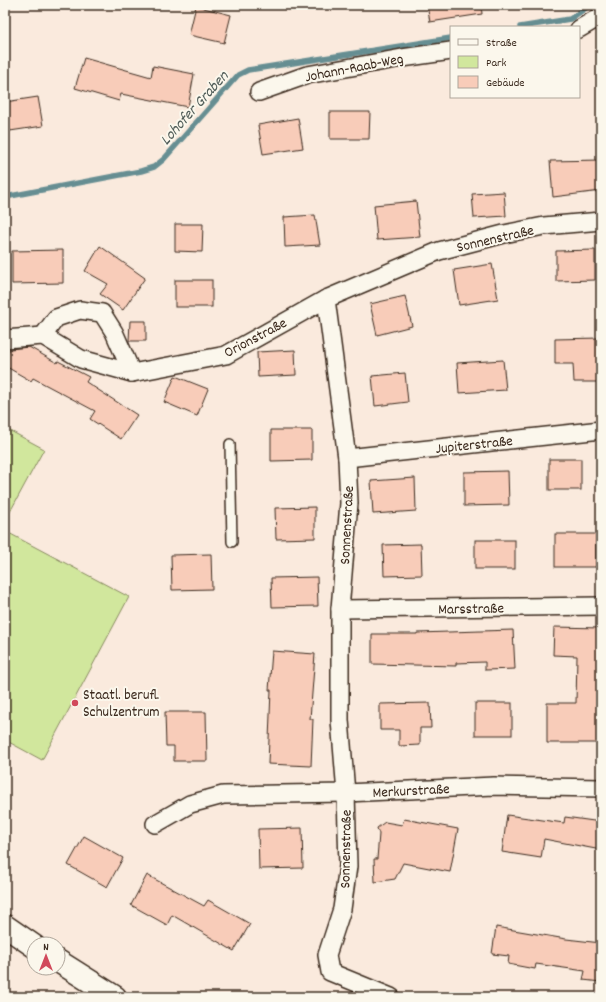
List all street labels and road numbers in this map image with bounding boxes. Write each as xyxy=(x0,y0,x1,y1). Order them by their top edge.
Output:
street label: Johann-Raab-Weg xyxy=(303,49,405,89)
street label: Sonnenstraße xyxy=(455,220,537,260)
street label: Orionstraße xyxy=(220,313,292,365)
street label: Jupiterstraße xyxy=(435,431,514,461)
street label: Sonnenstraße xyxy=(335,485,361,565)
street label: Marsstraße xyxy=(438,598,505,622)
street label: Merkurstraße xyxy=(372,779,451,805)
street label: Sonnenstraße xyxy=(335,809,359,889)

